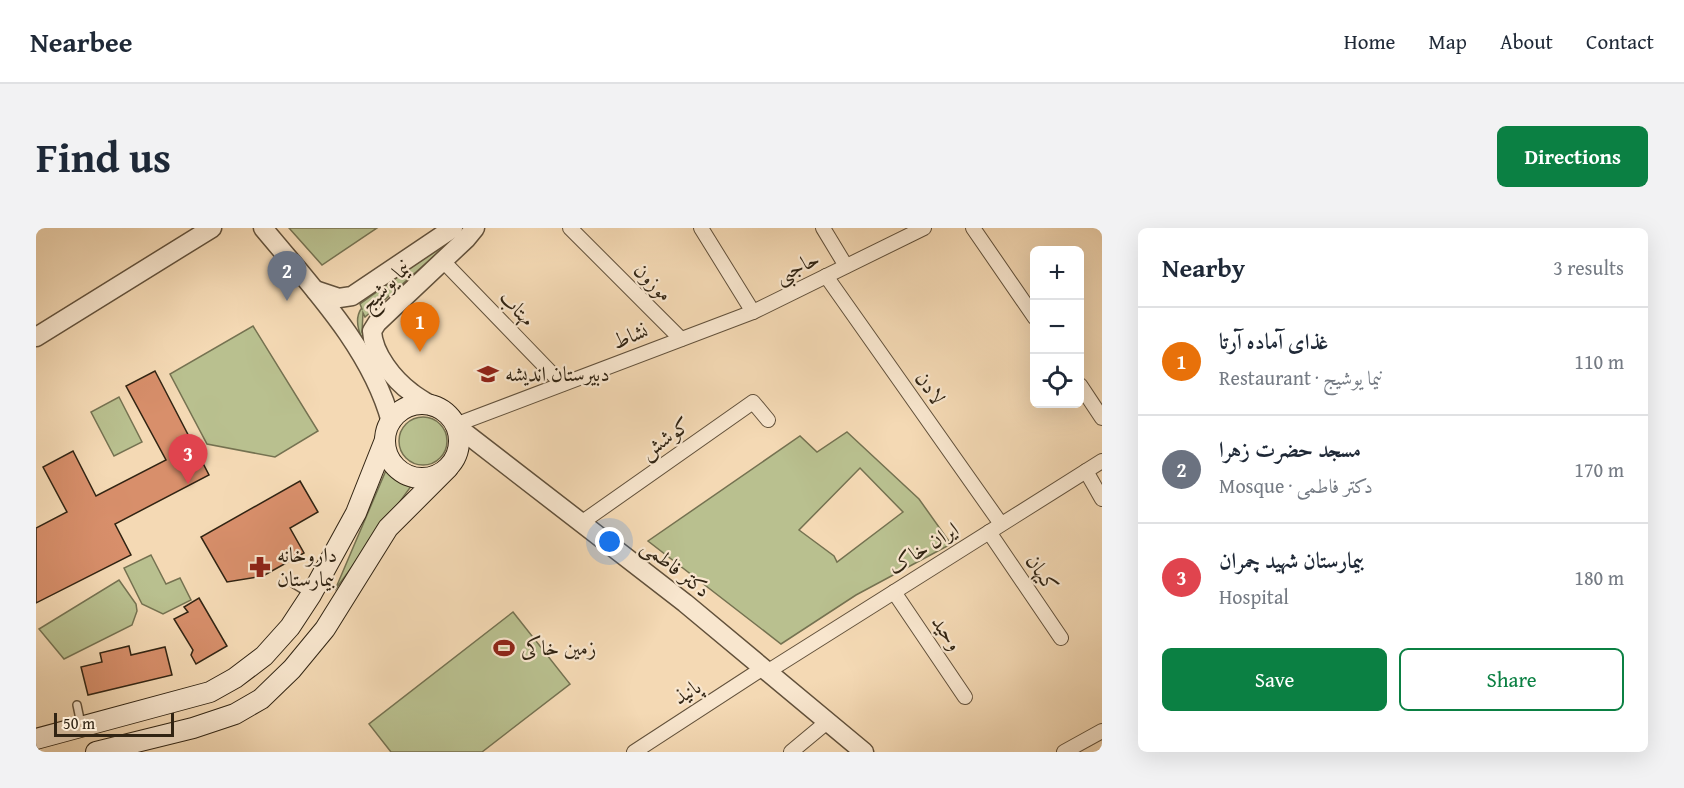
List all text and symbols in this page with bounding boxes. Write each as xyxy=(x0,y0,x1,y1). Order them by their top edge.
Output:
text: Nearbee xyxy=(30,21,133,62)
text: Home xyxy=(1344,26,1395,57)
text: Map xyxy=(1428,26,1467,57)
text: About xyxy=(1500,26,1553,57)
text: Contact xyxy=(1586,26,1654,57)
text: Find us xyxy=(36,126,171,187)
button: Directions xyxy=(1497,126,1648,187)
street label: حاجبی xyxy=(769,242,825,292)
map controls xyxy=(1030,246,1084,408)
button: + xyxy=(1030,246,1084,300)
text: Nearby xyxy=(1162,248,1245,287)
pin: 2 xyxy=(268,251,306,301)
street label: نیما یوشیج xyxy=(352,252,421,321)
text: 3 results xyxy=(1553,253,1624,282)
street label: موزون xyxy=(627,255,680,308)
street label: مهتاب xyxy=(492,282,543,333)
button: − xyxy=(1030,300,1084,354)
pin: 1 xyxy=(400,302,440,352)
street label: نشاط xyxy=(607,315,652,357)
text: غذای آماده آرتا xyxy=(1219,325,1328,357)
text: 1 xyxy=(1176,347,1187,376)
text: 110 m xyxy=(1574,347,1624,376)
button: locate xyxy=(1030,354,1084,408)
place label: دبیرستان اندیشه xyxy=(505,358,610,389)
school or university icon: دبیرستان اندیشه xyxy=(476,362,500,386)
text: Restaurant · نیما یوشیج xyxy=(1219,363,1382,392)
street label: لادن xyxy=(908,365,953,411)
street label: کوشش xyxy=(633,409,696,466)
text: مسجد حضرت زهرا xyxy=(1219,433,1361,465)
pin: 3 xyxy=(168,434,208,484)
text: 2 xyxy=(1176,455,1187,484)
text: 170 m xyxy=(1574,455,1624,484)
text: Mosque · دکتر فاطمی xyxy=(1219,471,1373,500)
street label: ایران خاک xyxy=(881,514,964,582)
your location xyxy=(595,527,624,556)
street label: دکتر فاطمی xyxy=(635,531,717,605)
place label: داروخانه بیمارستان xyxy=(277,539,337,594)
text: بیمارستان شهید چمران xyxy=(1219,544,1364,576)
street label: کیهان xyxy=(1018,547,1067,598)
pharmacy icon: داروخانه بیمارستان xyxy=(248,555,272,579)
text: 3 xyxy=(1176,563,1187,592)
text: 180 m xyxy=(1574,563,1624,592)
text: Hospital xyxy=(1219,582,1289,611)
street label: وحید xyxy=(924,609,971,657)
place label: زمین خاکی xyxy=(521,632,596,663)
sports icon: زمین خاکی xyxy=(492,636,516,660)
button: Save xyxy=(1162,648,1387,711)
button: Share xyxy=(1399,648,1624,711)
street label: پانیذ xyxy=(667,670,708,712)
scale bar xyxy=(54,710,174,738)
text: 50 m xyxy=(63,711,95,735)

